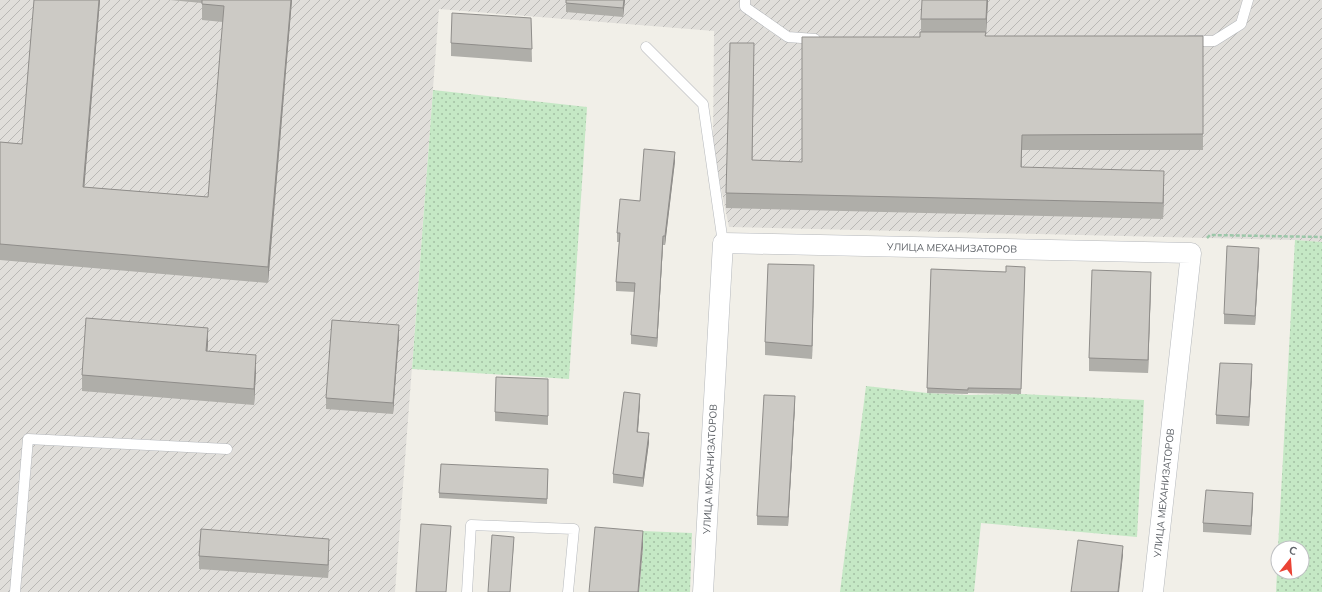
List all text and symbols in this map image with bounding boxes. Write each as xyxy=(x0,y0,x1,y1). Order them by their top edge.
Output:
street label: УЛИЦА МЕХАНИЗАТОРОВ xyxy=(886,240,1017,256)
street label: УЛИЦА МЕХАНИЗАТОРОВ xyxy=(700,403,720,535)
street label: УЛИЦА МЕХАНИЗАТОРОВ xyxy=(1151,427,1177,559)
north arrow xyxy=(1270,540,1310,580)
text: С xyxy=(1287,543,1299,558)

